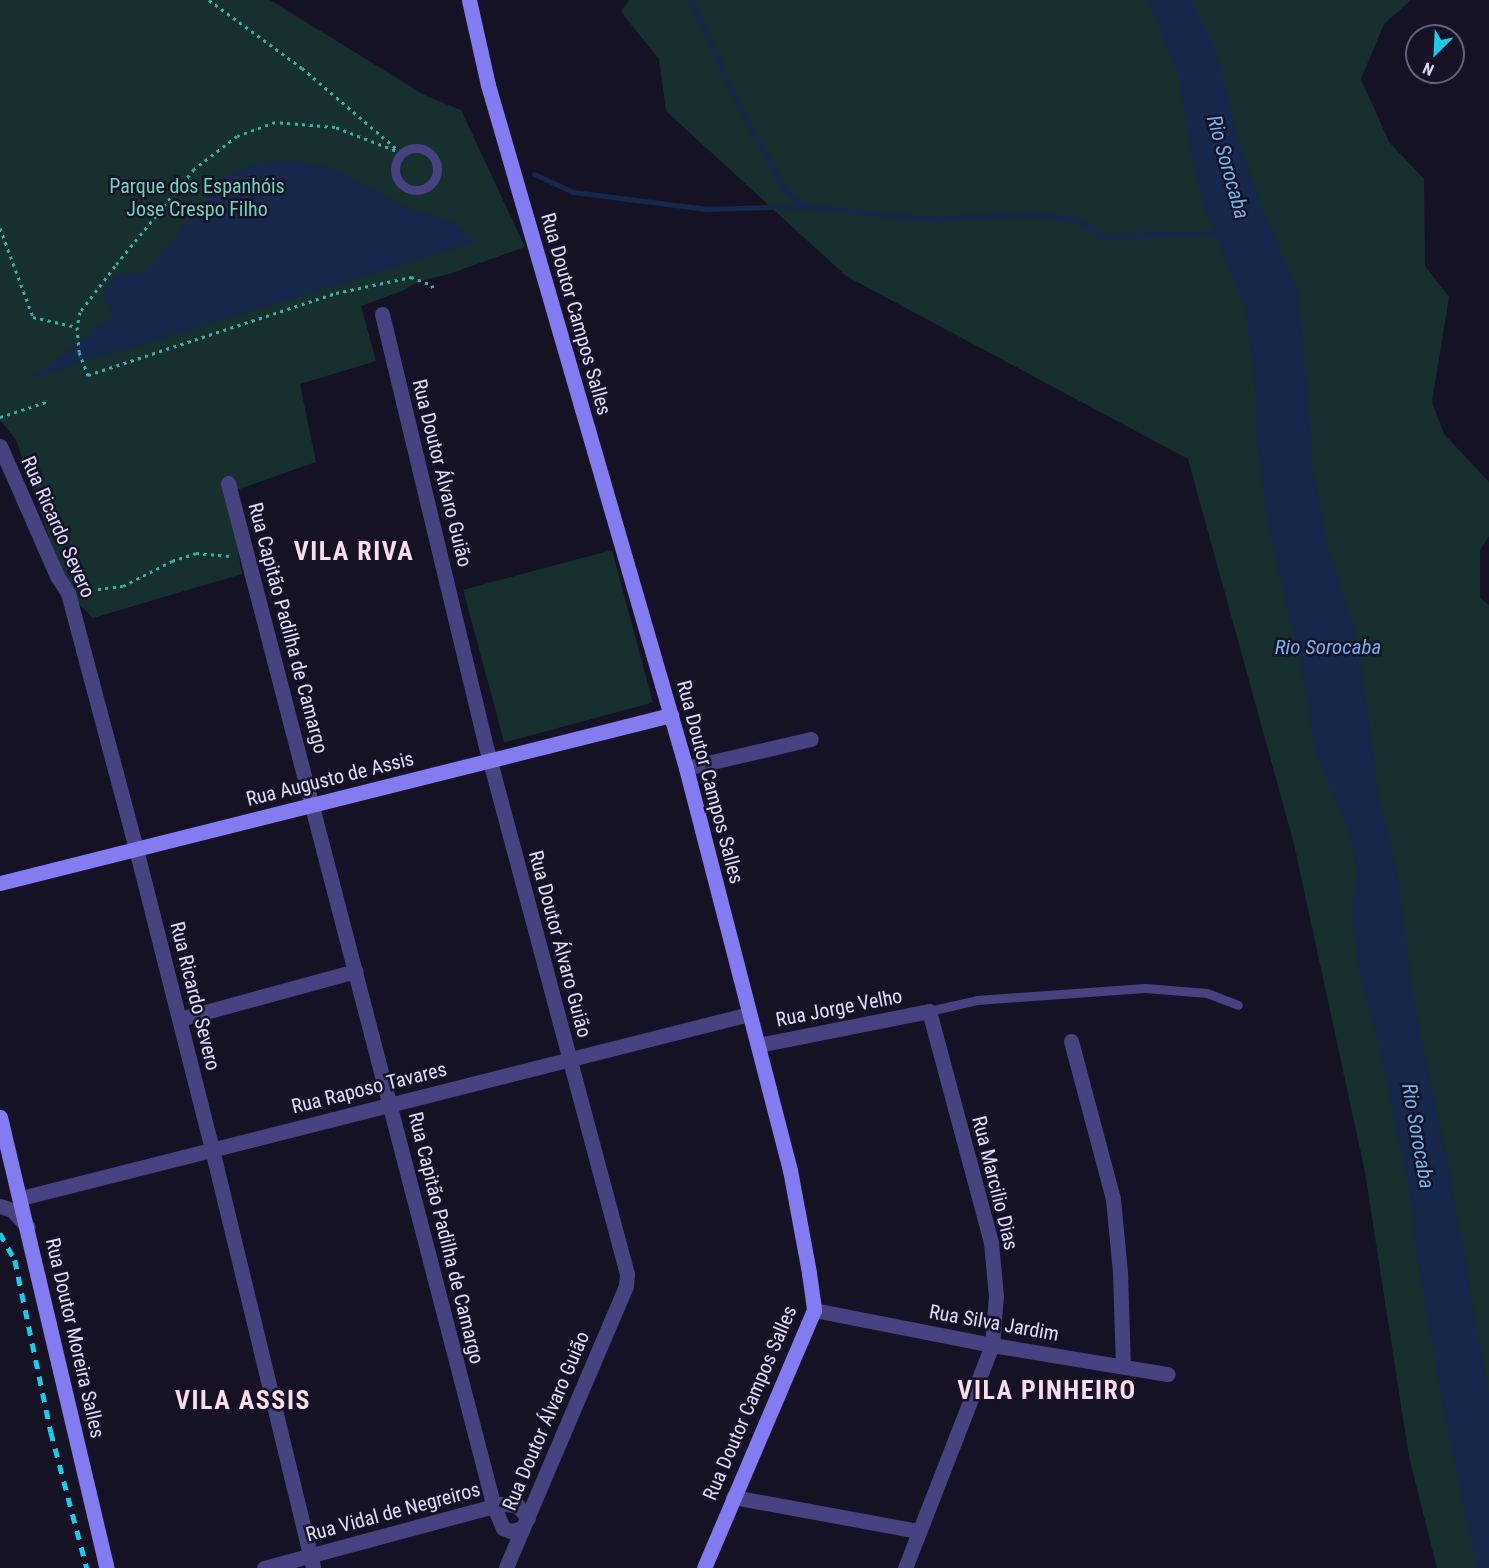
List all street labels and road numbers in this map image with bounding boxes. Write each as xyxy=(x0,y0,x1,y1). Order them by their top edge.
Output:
street label: Rua Doutor Campos Salles xyxy=(536,210,616,418)
street label: Rua Doutor Álvaro Guião xyxy=(407,377,477,569)
street label: Rua Ricardo Severo xyxy=(16,453,100,601)
street label: Rua Capitão Padilha de Camargo xyxy=(243,500,333,756)
street label: Rua Doutor Campos Salles xyxy=(671,678,749,886)
street label: Rua Augusto de Assis xyxy=(244,747,416,811)
street label: Rua Doutor Álvaro Guião xyxy=(524,848,596,1040)
street label: Rua Ricardo Severo xyxy=(165,919,225,1073)
street label: Rua Jorge Velho xyxy=(774,984,904,1032)
street label: Rua Raposo Tavares xyxy=(289,1057,449,1119)
street label: Rua Capitão Padilha de Camargo xyxy=(403,1110,489,1366)
street label: Rua Marcilio Dias xyxy=(967,1113,1023,1253)
street label: Rua Doutor Moreira Salles xyxy=(40,1236,110,1440)
street label: Rua Silva Jardim xyxy=(927,1300,1061,1346)
street label: Rua Doutor Campos Salles xyxy=(698,1302,802,1504)
street label: Rua Doutor Álvaro Guião xyxy=(497,1328,595,1514)
street label: Rua Vidal de Negreiros xyxy=(303,1477,483,1547)

